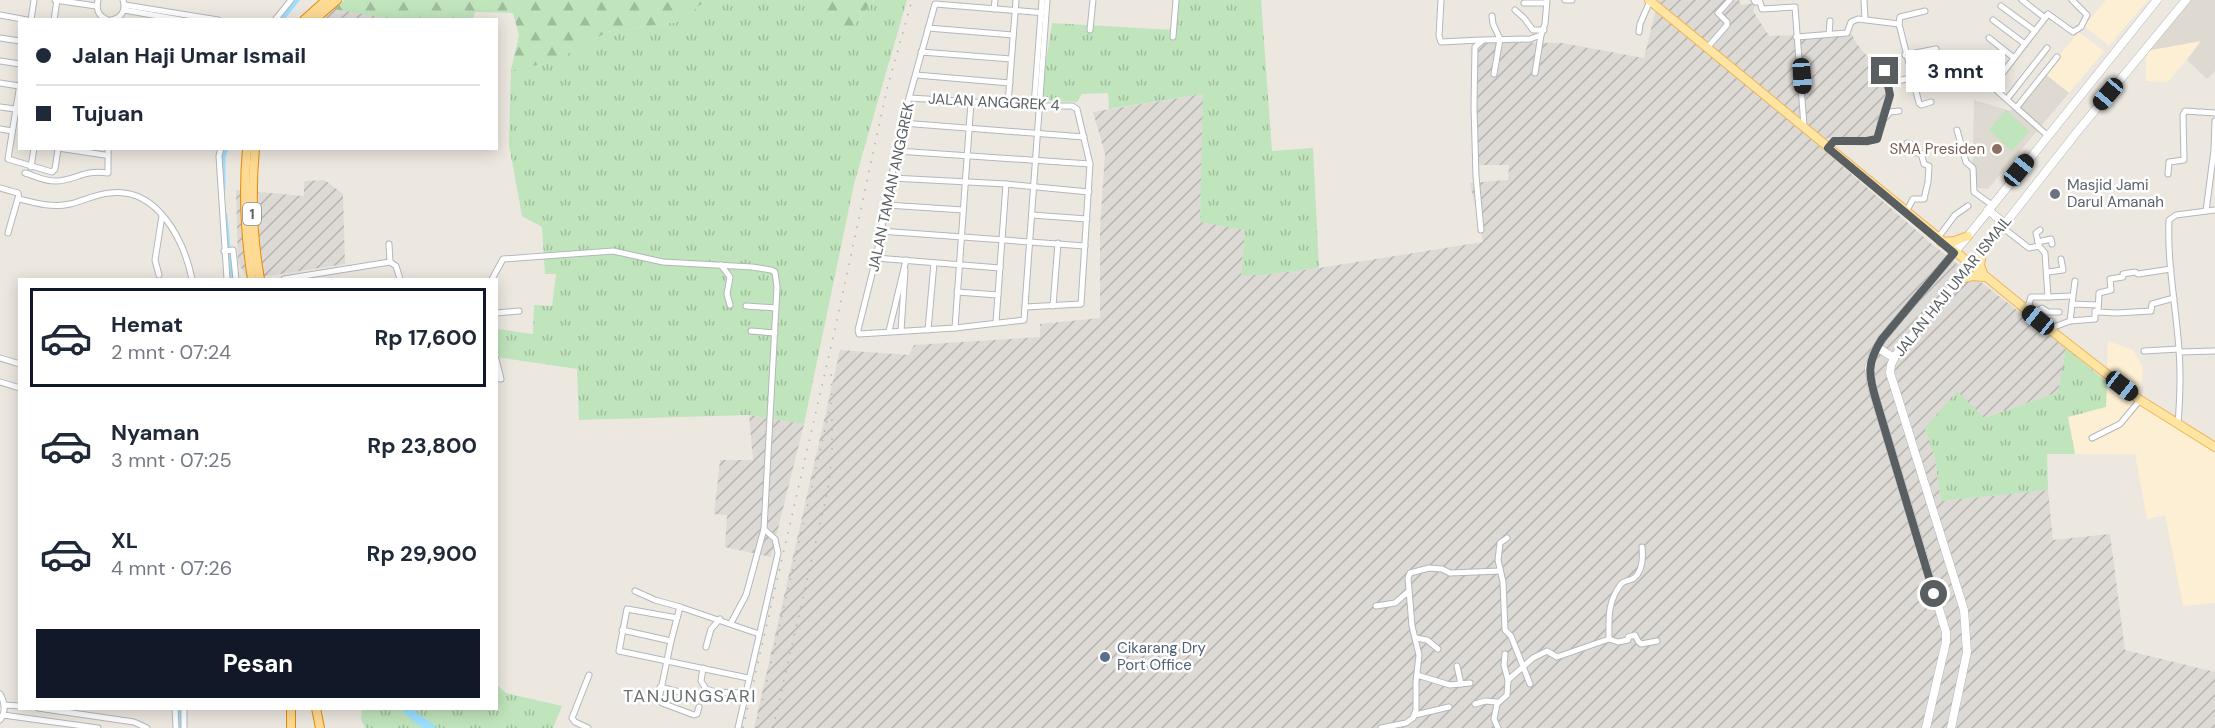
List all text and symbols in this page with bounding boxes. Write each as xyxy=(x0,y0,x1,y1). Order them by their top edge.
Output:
text: Jalan Haji Umar Ismail xyxy=(72,41,306,70)
callout: 3 mnt xyxy=(1906,50,2005,92)
car xyxy=(1792,57,1812,95)
route end xyxy=(1871,57,1898,84)
text: 3 mnt xyxy=(1927,58,1984,84)
car xyxy=(2090,74,2126,114)
street label: JALAN ANGGREK 4 xyxy=(928,89,1060,115)
text: Tujuan xyxy=(72,99,144,128)
street label: JALAN TAMAN ANGGREK xyxy=(863,100,919,273)
place label: SMA Presiden xyxy=(1890,139,1985,159)
marker: SMA Presiden xyxy=(1990,142,2004,156)
car xyxy=(2001,150,2037,190)
place label: Masjid Jami Darul Amanah xyxy=(2067,175,2164,212)
marker: Masjid Jami Darul Amanah xyxy=(2048,187,2062,201)
road number: 1 xyxy=(243,203,261,225)
street label: JALAN HAJI UMAR ISMAIL xyxy=(1890,211,2016,361)
car xyxy=(2018,302,2058,338)
text: Hemat xyxy=(111,310,183,339)
icon: car xyxy=(39,311,93,365)
text: Rp 17,600 xyxy=(374,323,477,352)
text: 2 mnt · 07:24 xyxy=(111,339,231,365)
car xyxy=(2102,368,2142,404)
text: Nyaman xyxy=(111,418,200,447)
icon: car xyxy=(39,419,93,473)
text: Rp 23,800 xyxy=(367,431,477,460)
text: 3 mnt · 07:25 xyxy=(111,447,232,473)
text: XL xyxy=(111,526,138,555)
icon: car xyxy=(39,527,93,581)
text: Rp 29,900 xyxy=(367,539,477,568)
text: 4 mnt · 07:26 xyxy=(111,555,232,581)
route start xyxy=(1920,580,1947,607)
button: Pesan xyxy=(36,629,480,698)
place label: Cikarang Dry Port Office xyxy=(1117,638,1207,675)
marker: Cikarang Dry Port Office xyxy=(1098,650,1112,664)
district label: TANJUNGSARI xyxy=(623,684,757,708)

